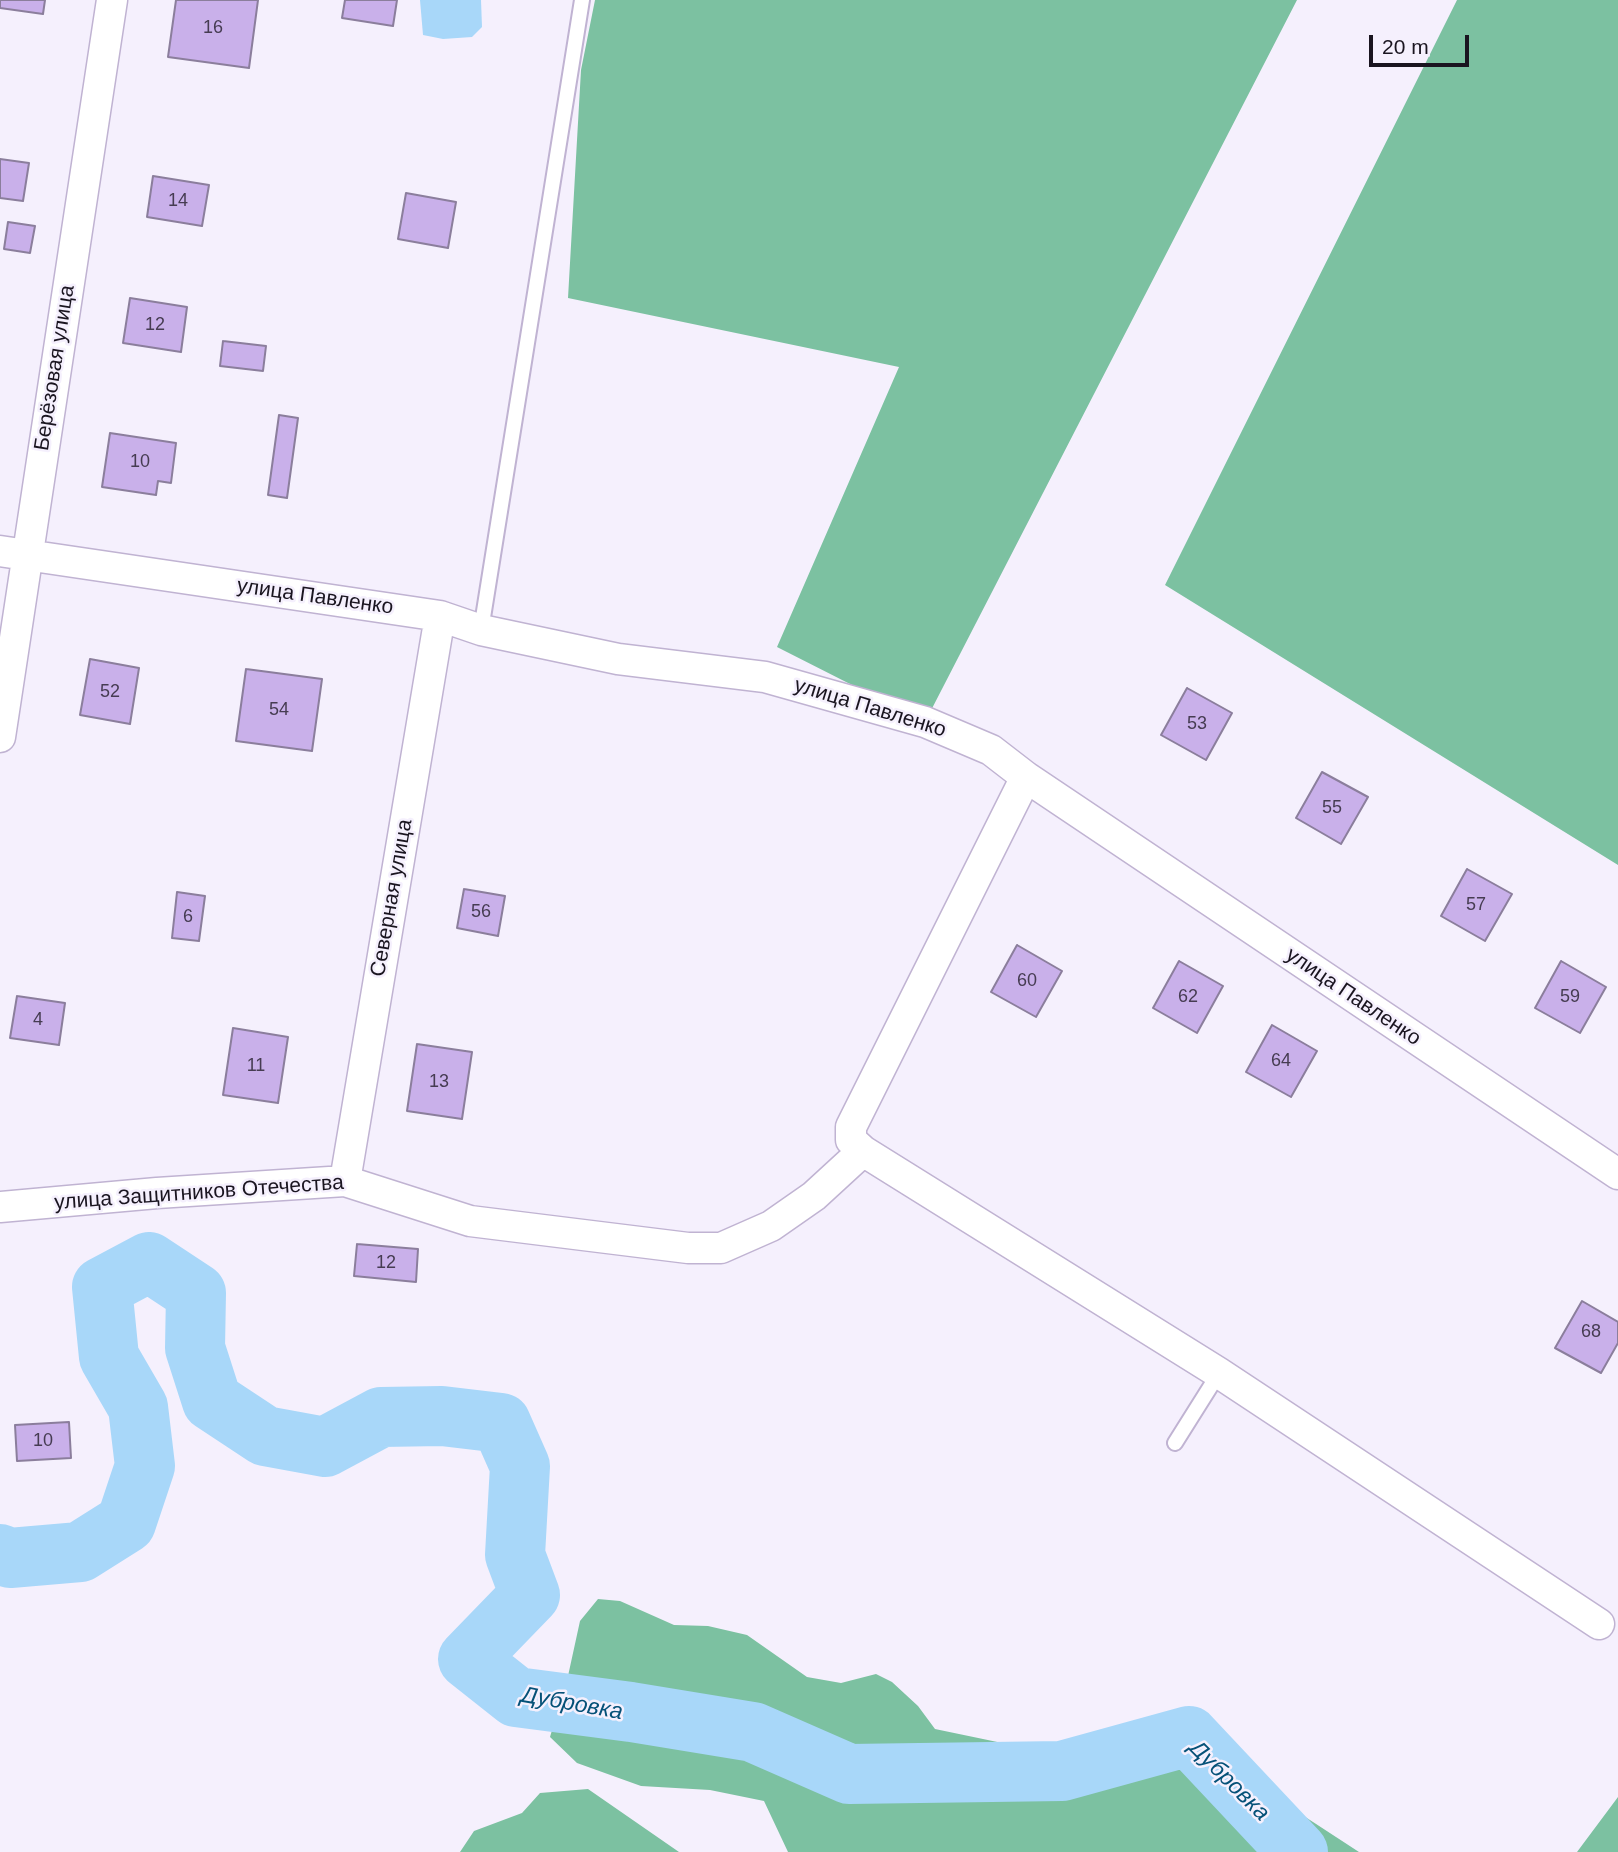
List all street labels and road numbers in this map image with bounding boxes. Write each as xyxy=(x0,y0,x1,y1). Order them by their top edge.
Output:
street label: Берёзовая улица xyxy=(29,283,81,453)
street label: улица Павленко xyxy=(235,574,395,620)
street label: улица Павленко xyxy=(791,673,949,743)
street label: Северная улица xyxy=(366,817,418,979)
street label: улица Павленко xyxy=(1281,942,1425,1052)
street label: улица Защитников Отечества xyxy=(53,1170,345,1216)

